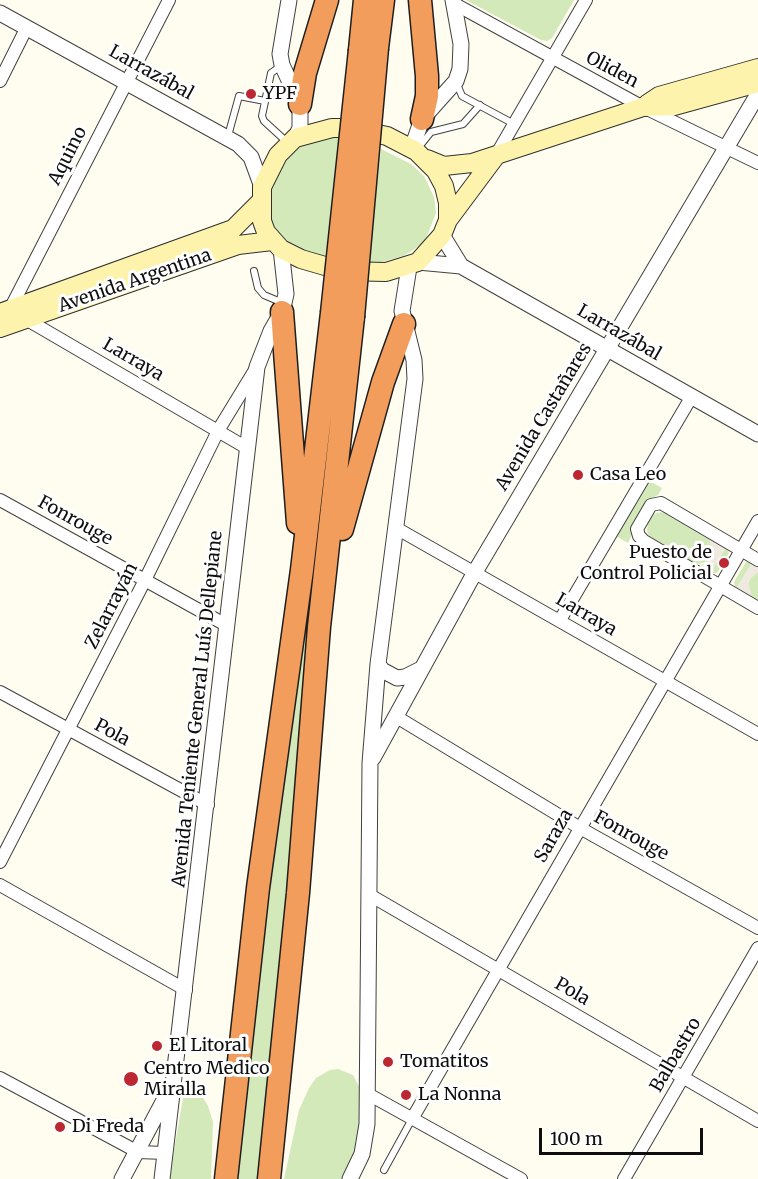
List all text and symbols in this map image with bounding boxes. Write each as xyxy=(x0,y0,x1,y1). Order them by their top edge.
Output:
street label: Larrazábal xyxy=(105,41,197,105)
street label: Oliden xyxy=(582,47,642,93)
place label: YPF xyxy=(263,83,297,105)
marker: YPF xyxy=(244,87,258,101)
street label: Aquino xyxy=(44,123,92,189)
street label: Avenida Argentina xyxy=(56,245,214,317)
street label: Larrazábal xyxy=(573,300,665,366)
street label: Larraya xyxy=(99,334,167,386)
street label: Avenida Castañares xyxy=(491,339,597,495)
place label: Casa Leo xyxy=(590,464,666,486)
marker: Casa Leo xyxy=(571,468,585,482)
street label: Fonrouge xyxy=(34,492,116,550)
street label: Avenida Teniente General Luís Dellepiane xyxy=(169,530,227,888)
place label: Puesto de Control Policial xyxy=(580,542,712,584)
marker: Puesto de Control Policial xyxy=(717,556,731,570)
street label: Zelarrayán xyxy=(81,559,143,653)
street label: Larraya xyxy=(552,589,620,641)
street label: Pola xyxy=(91,715,133,751)
street label: Saraza xyxy=(530,805,578,867)
street label: Fonrouge xyxy=(590,807,672,865)
street label: Pola xyxy=(551,973,593,1011)
street label: Balbastro xyxy=(646,1014,706,1096)
place label: El Litoral xyxy=(169,1035,247,1057)
marker: El Litoral xyxy=(150,1039,164,1053)
place label: Tomatitos xyxy=(400,1051,489,1073)
marker: Tomatitos xyxy=(381,1055,395,1069)
place label: Centro Medico Miralla xyxy=(144,1058,269,1100)
marker: Centro Medico Miralla xyxy=(122,1070,140,1088)
place label: La Nonna xyxy=(418,1084,501,1106)
marker: La Nonna xyxy=(399,1088,413,1102)
place label: Di Freda xyxy=(72,1116,144,1138)
scale bar xyxy=(542,1116,706,1154)
marker: Di Freda xyxy=(53,1120,67,1134)
text: 100 m xyxy=(550,1127,603,1150)

